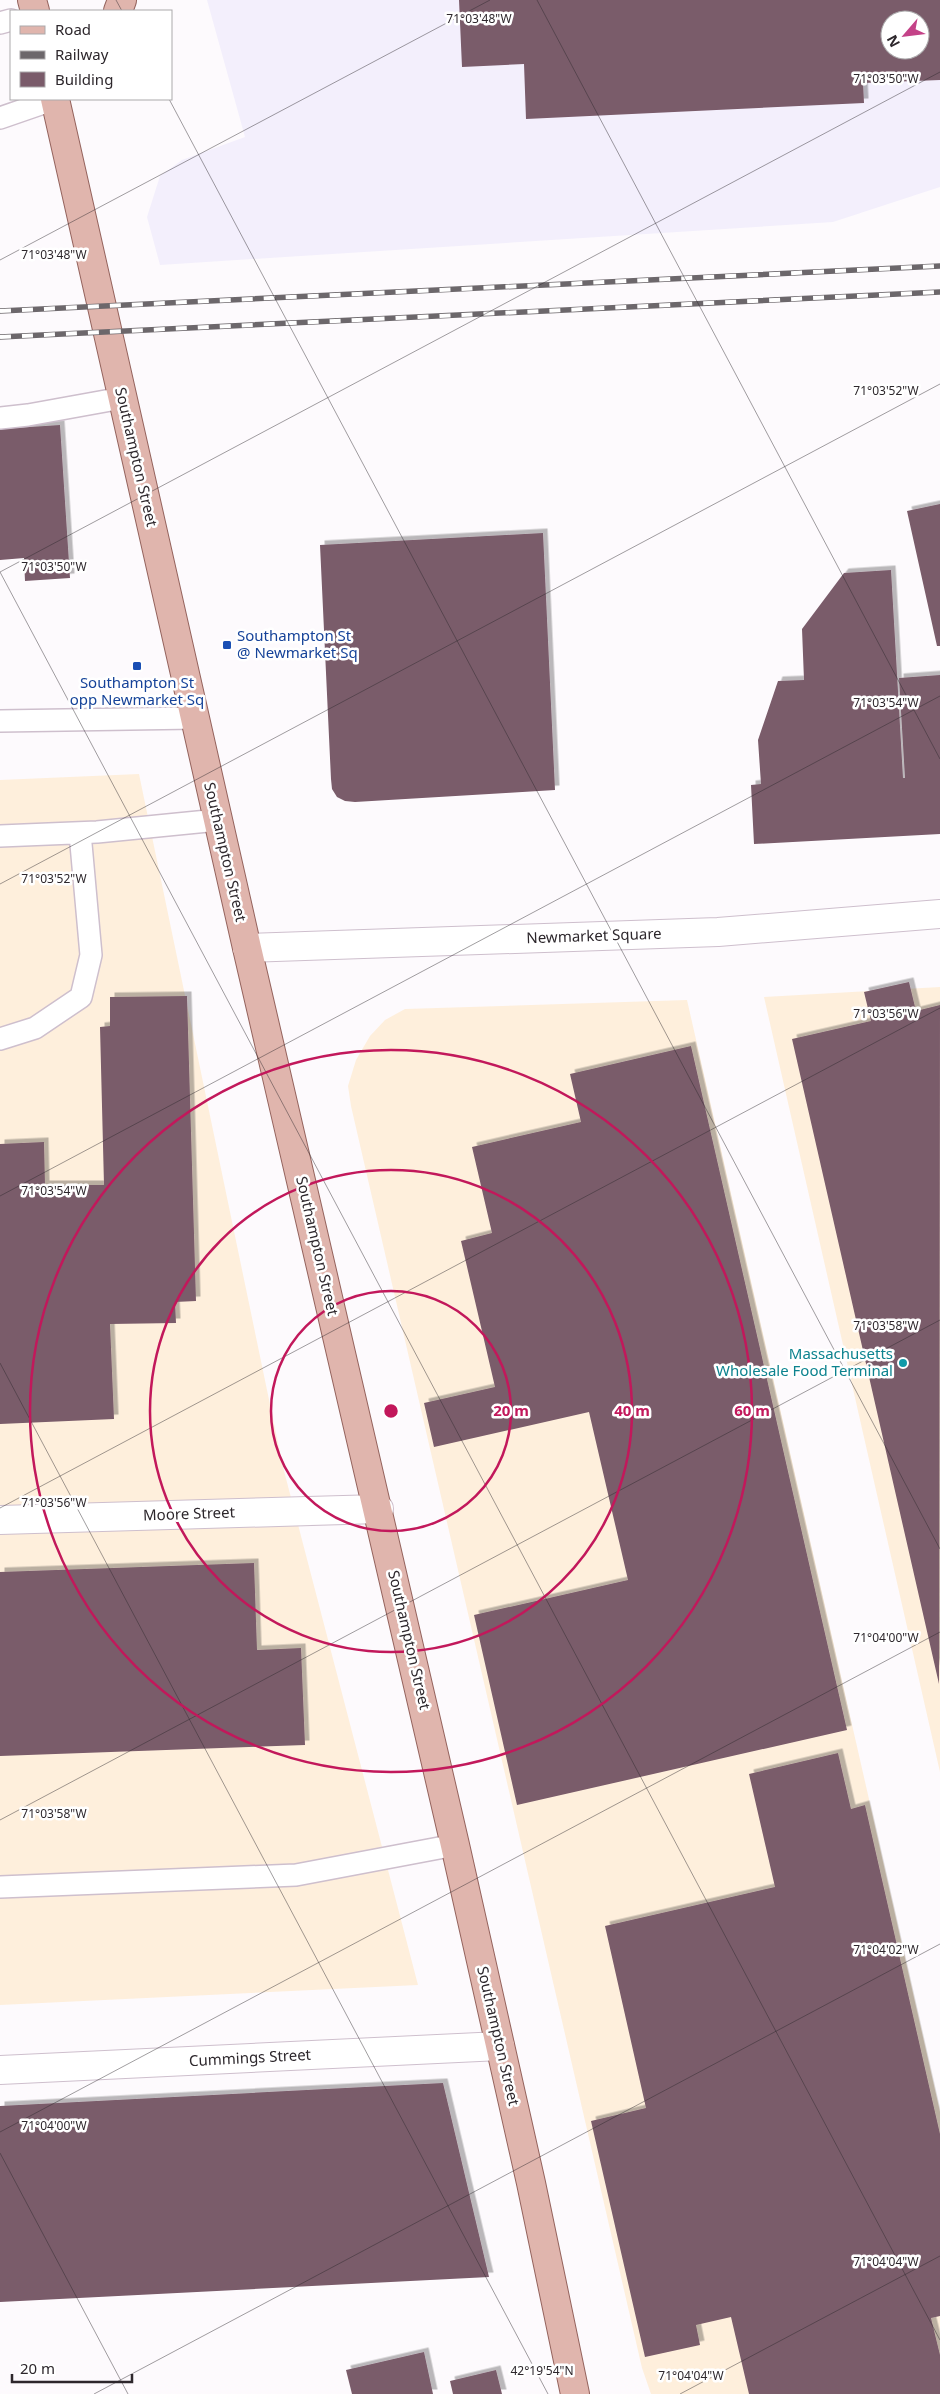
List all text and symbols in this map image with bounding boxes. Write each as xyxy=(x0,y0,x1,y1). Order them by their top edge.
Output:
legend xyxy=(10,10,172,100)
text: 71°03'48"W xyxy=(446,10,512,27)
north arrow xyxy=(880,10,930,60)
text: Road xyxy=(55,19,91,39)
text: N xyxy=(882,32,904,51)
text: Railway xyxy=(55,44,109,64)
text: Building xyxy=(55,69,113,89)
text: 71°03'50"W xyxy=(853,70,919,87)
text: 71°03'48"W xyxy=(21,246,87,263)
text: 71°03'52"W xyxy=(853,382,919,399)
street label: Southampton Street xyxy=(111,385,163,529)
text: 71°03'50"W xyxy=(21,558,87,575)
place label: Southampton St @ Newmarket Sq xyxy=(237,625,358,662)
marker: Southampton St @ Newmarket Sq xyxy=(221,639,233,651)
marker: Southampton St opp Newmarket Sq xyxy=(131,660,143,672)
place label: Southampton St opp Newmarket Sq xyxy=(70,672,204,709)
text: 71°03'54"W xyxy=(853,694,919,711)
street label: Southampton Street xyxy=(200,780,252,924)
text: 71°03'52"W xyxy=(21,870,87,887)
street label: Newmarket Square xyxy=(526,923,662,947)
text: 71°03'56"W xyxy=(853,1005,919,1022)
street label: Southampton Street xyxy=(292,1174,344,1318)
text: 71°03'54"W xyxy=(21,1182,87,1199)
text: 71°03'58"W xyxy=(853,1317,919,1334)
place label: Massachusetts Wholesale Food Terminal xyxy=(716,1343,893,1380)
marker: Massachusetts Wholesale Food Terminal xyxy=(897,1357,909,1369)
text: 20 m xyxy=(493,1400,529,1420)
text: 40 m xyxy=(614,1400,650,1420)
text: 60 m xyxy=(734,1400,770,1420)
centre of rings xyxy=(382,1402,400,1420)
text: 71°03'56"W xyxy=(21,1494,87,1511)
street label: Moore Street xyxy=(143,1501,236,1525)
street label: Southampton Street xyxy=(384,1568,436,1712)
text: 71°04'00"W xyxy=(853,1629,919,1646)
text: 71°03'58"W xyxy=(21,1805,87,1822)
text: 71°04'02"W xyxy=(853,1941,919,1958)
street label: Southampton Street xyxy=(473,1964,525,2108)
street label: Cummings Street xyxy=(188,2044,312,2070)
text: 71°04'00"W xyxy=(21,2117,87,2134)
text: 71°04'04"W xyxy=(853,2253,919,2270)
scale bar xyxy=(12,2352,132,2384)
text: 20 m xyxy=(20,2358,55,2378)
text: 42°19'54"N xyxy=(510,2362,574,2379)
text: 71°04'04"W xyxy=(658,2367,724,2384)

